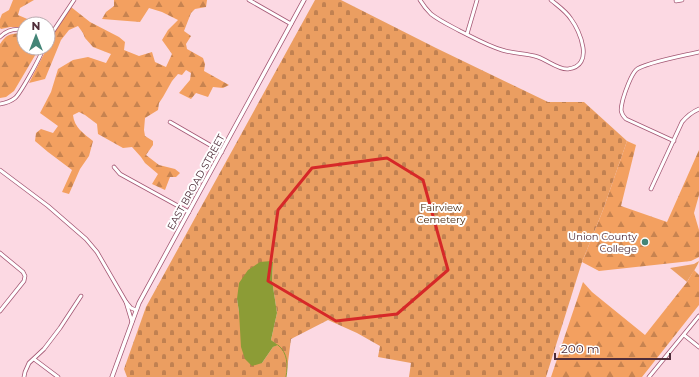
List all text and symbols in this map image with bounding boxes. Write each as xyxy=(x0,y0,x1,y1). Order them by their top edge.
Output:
north arrow xyxy=(16,16,56,56)
text: N xyxy=(32,19,40,33)
street label: EAST BROAD STREET xyxy=(164,132,228,232)
park label: Fairview Cemetery xyxy=(417,201,466,226)
place label: Union County College xyxy=(568,230,638,255)
marker: Union County College xyxy=(640,237,650,247)
scale bar xyxy=(555,335,670,361)
text: 200 m xyxy=(561,341,600,356)

